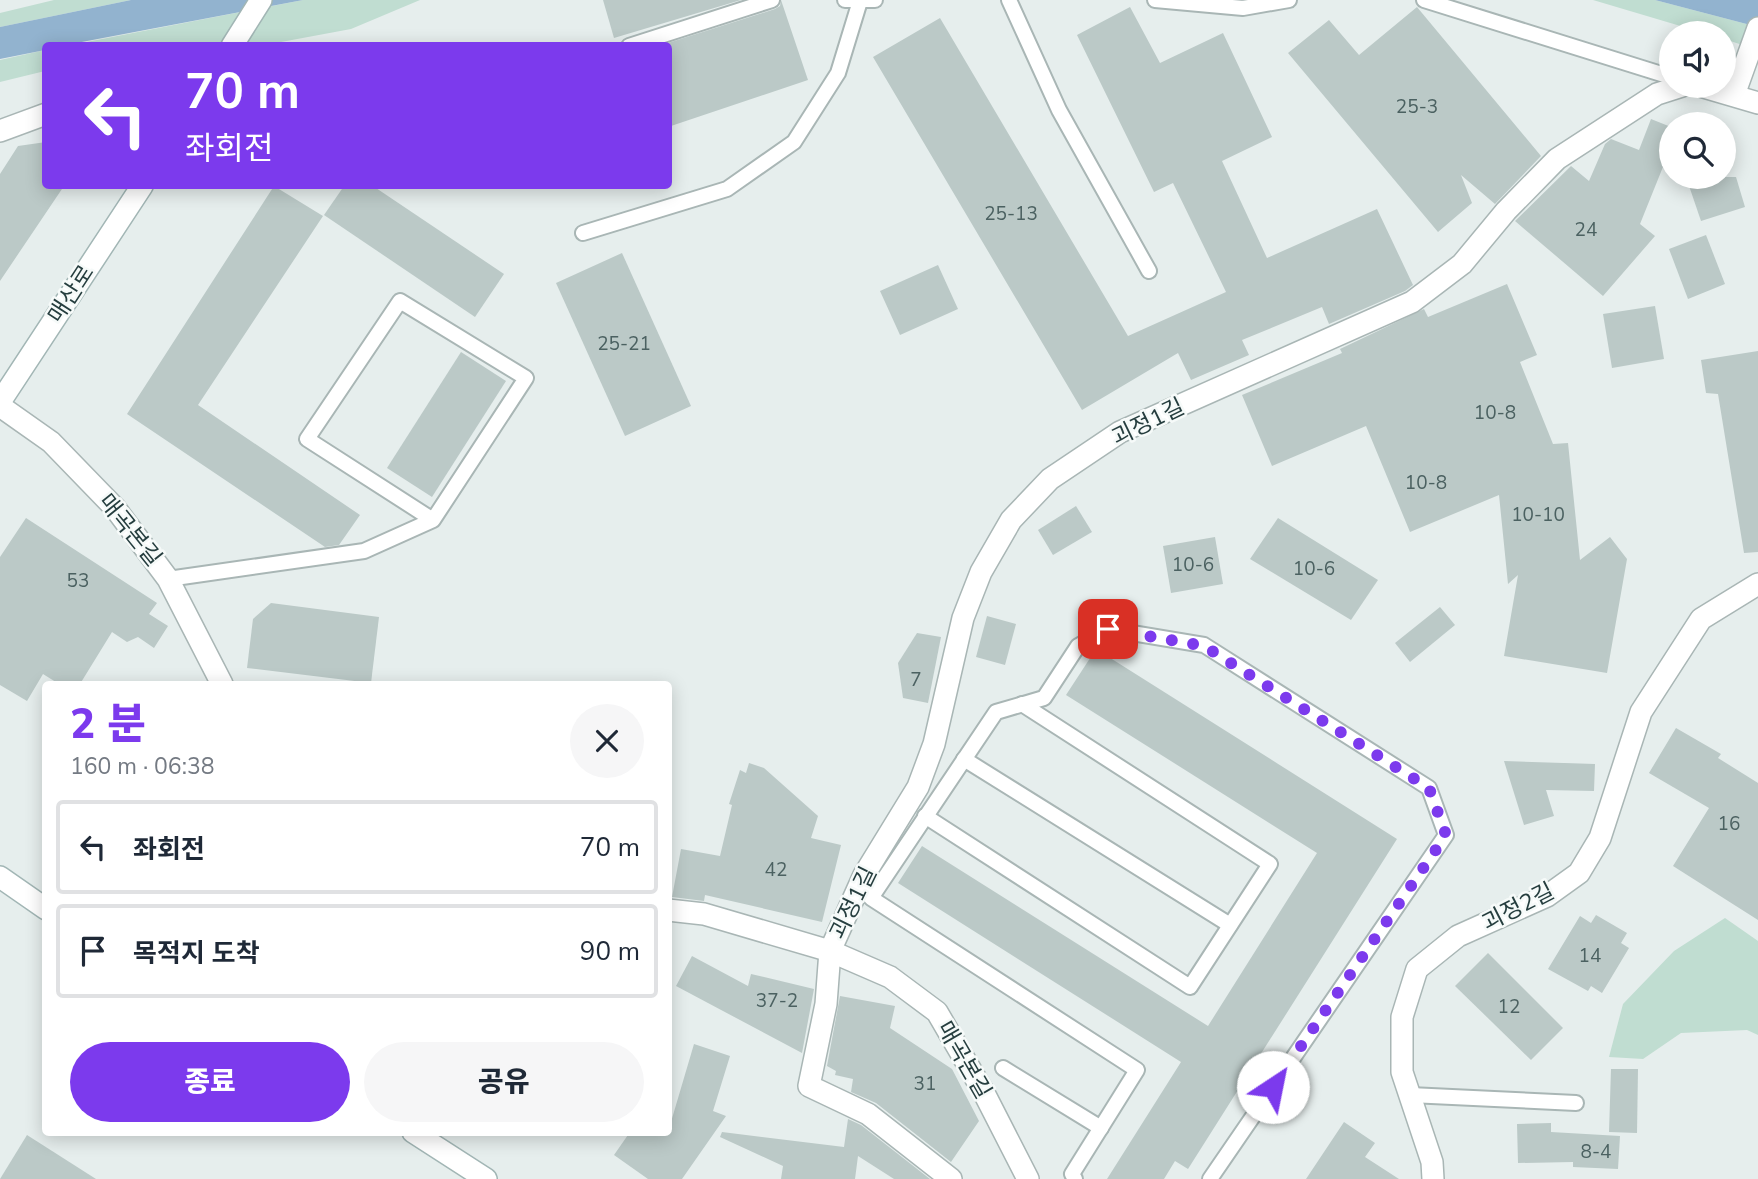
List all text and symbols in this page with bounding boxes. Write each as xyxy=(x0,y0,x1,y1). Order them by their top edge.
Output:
map controls xyxy=(1659,21,1736,189)
button: sound xyxy=(1659,21,1736,98)
text: 70 m xyxy=(185,58,300,125)
icon: left xyxy=(70,70,161,161)
house number: 25-3 xyxy=(1396,94,1438,120)
button: search xyxy=(1659,112,1736,189)
text: 좌회전 xyxy=(185,127,273,170)
house number: 25-13 xyxy=(984,201,1038,227)
house number: 24 xyxy=(1575,217,1597,243)
street label: 매산로 xyxy=(41,259,101,329)
house number: 25-21 xyxy=(597,331,651,357)
street label: 괴정1길 xyxy=(1106,391,1190,453)
house number: 10-8 xyxy=(1474,400,1516,426)
house number: 10-8 xyxy=(1405,470,1447,496)
street label: 매곡본길 xyxy=(91,487,169,573)
house number: 10-10 xyxy=(1511,502,1565,528)
house number: 10-6 xyxy=(1172,552,1214,578)
house number: 10-6 xyxy=(1293,556,1335,582)
house number: 53 xyxy=(67,568,89,594)
pin xyxy=(1078,599,1138,659)
icon: arrive xyxy=(1089,610,1127,648)
house number: 7 xyxy=(910,667,922,693)
text: 2 분 xyxy=(70,696,146,753)
button: close xyxy=(570,704,644,778)
text: 160 m · 06:38 xyxy=(70,751,215,782)
house number: 16 xyxy=(1718,811,1740,837)
icon: left xyxy=(74,828,112,866)
text: 70 m xyxy=(580,830,640,865)
text: 좌회전 xyxy=(133,832,205,867)
house number: 42 xyxy=(765,857,787,883)
street label: 괴정1길 xyxy=(822,861,884,945)
street label: 괴정2길 xyxy=(1477,876,1559,938)
icon: arrive xyxy=(74,932,112,970)
text: 90 m xyxy=(580,934,640,969)
text: 목적지 도착 xyxy=(133,936,260,971)
house number: 14 xyxy=(1579,943,1601,969)
house number: 37-2 xyxy=(756,988,798,1014)
house number: 12 xyxy=(1498,994,1520,1020)
street label: 매곡본길 xyxy=(929,1016,999,1104)
button: 종료 xyxy=(70,1042,350,1122)
button: 공유 xyxy=(364,1042,644,1122)
position arrow xyxy=(1236,1050,1310,1124)
house number: 31 xyxy=(914,1071,936,1097)
house number: 8-4 xyxy=(1581,1139,1611,1165)

